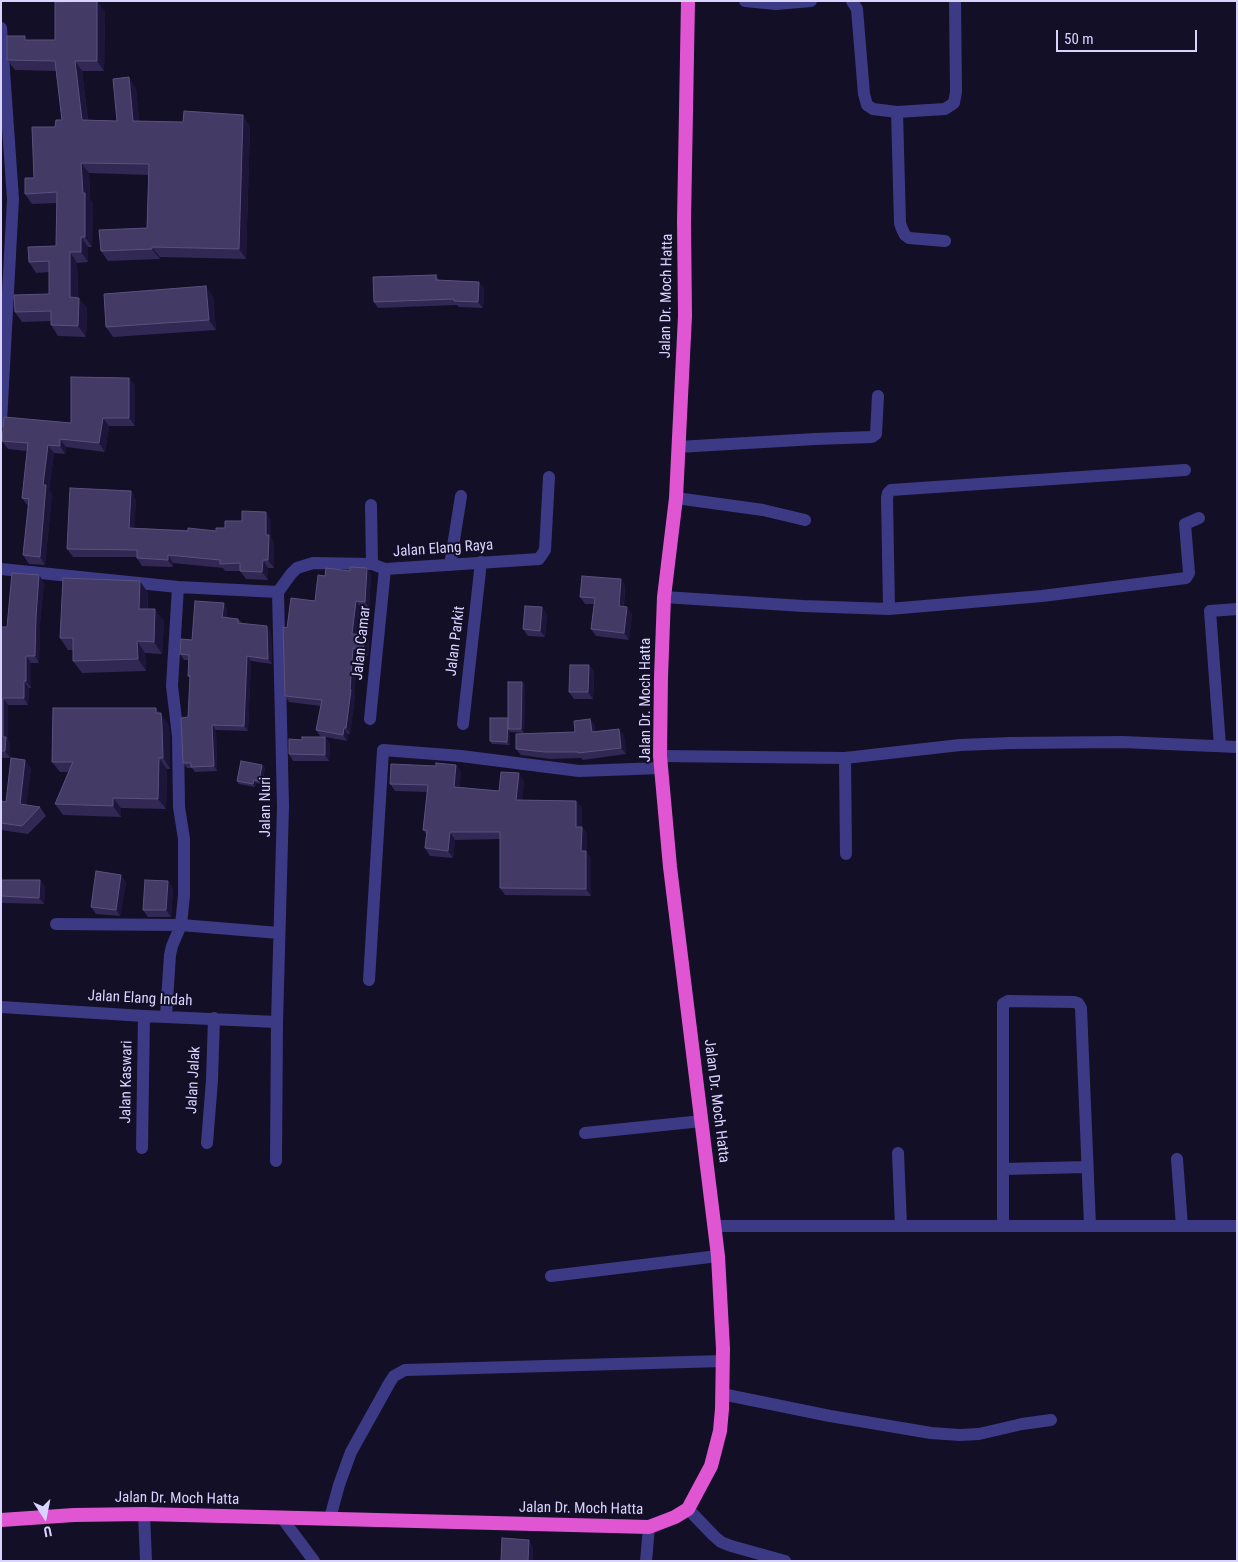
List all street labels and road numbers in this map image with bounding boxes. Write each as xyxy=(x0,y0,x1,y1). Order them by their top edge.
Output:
street label: Jalan Dr. Moch Hatta xyxy=(657,234,677,358)
street label: Jalan Elang Raya xyxy=(392,537,494,561)
street label: Jalan Camar xyxy=(349,605,375,681)
street label: Jalan Parkit xyxy=(443,605,469,677)
street label: Jalan Dr. Moch Hatta xyxy=(637,638,655,762)
street label: Jalan Nuri xyxy=(257,777,275,837)
street label: Jalan Elang Indah xyxy=(87,987,193,1011)
street label: Jalan Dr. Moch Hatta xyxy=(699,1038,733,1164)
street label: Jalan Kaswari xyxy=(117,1040,137,1124)
street label: Jalan Jalak xyxy=(183,1046,205,1114)
street label: Jalan Dr. Moch Hatta xyxy=(115,1489,239,1509)
street label: Jalan Dr. Moch Hatta xyxy=(519,1499,643,1519)

